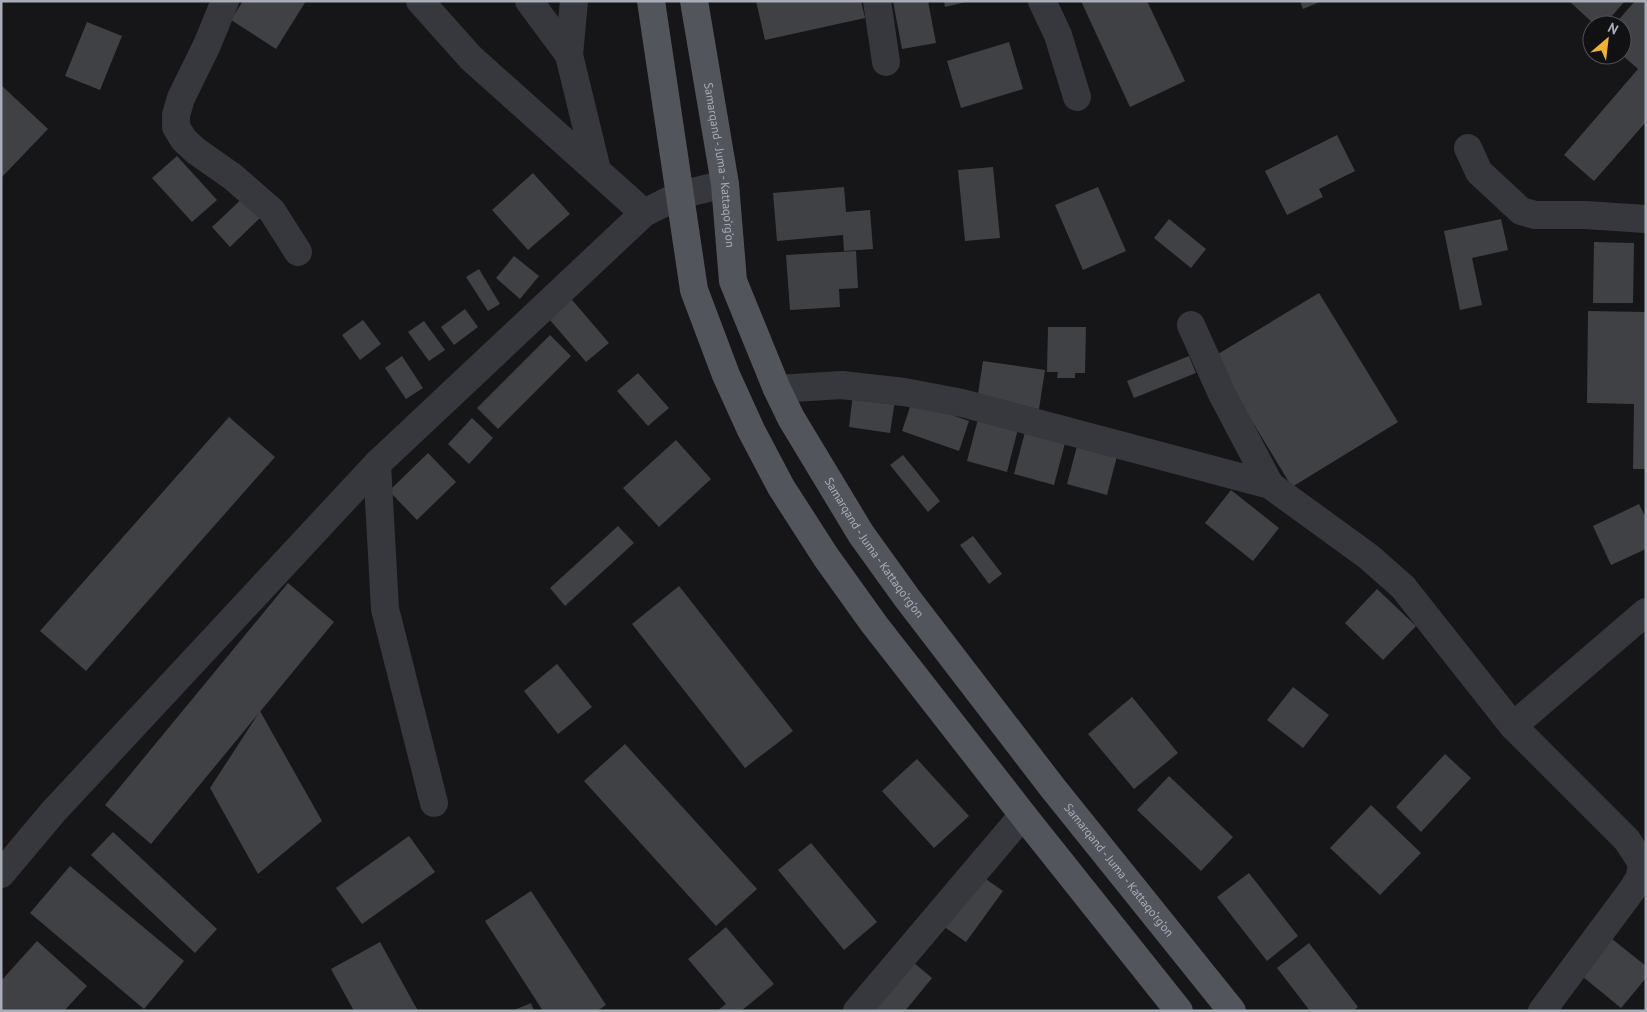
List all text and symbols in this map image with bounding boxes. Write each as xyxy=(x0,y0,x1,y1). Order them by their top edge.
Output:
north arrow xyxy=(1582,15,1632,65)
text: N xyxy=(1605,18,1621,39)
street label: Samarqand - Juma - Kattaqo‘rg‘on xyxy=(701,81,738,248)
street label: Samarqand - Juma - Kattaqo‘rg‘on xyxy=(822,475,927,621)
street label: Samarqand - Juma - Kattaqo‘rg‘on xyxy=(1061,800,1177,939)

